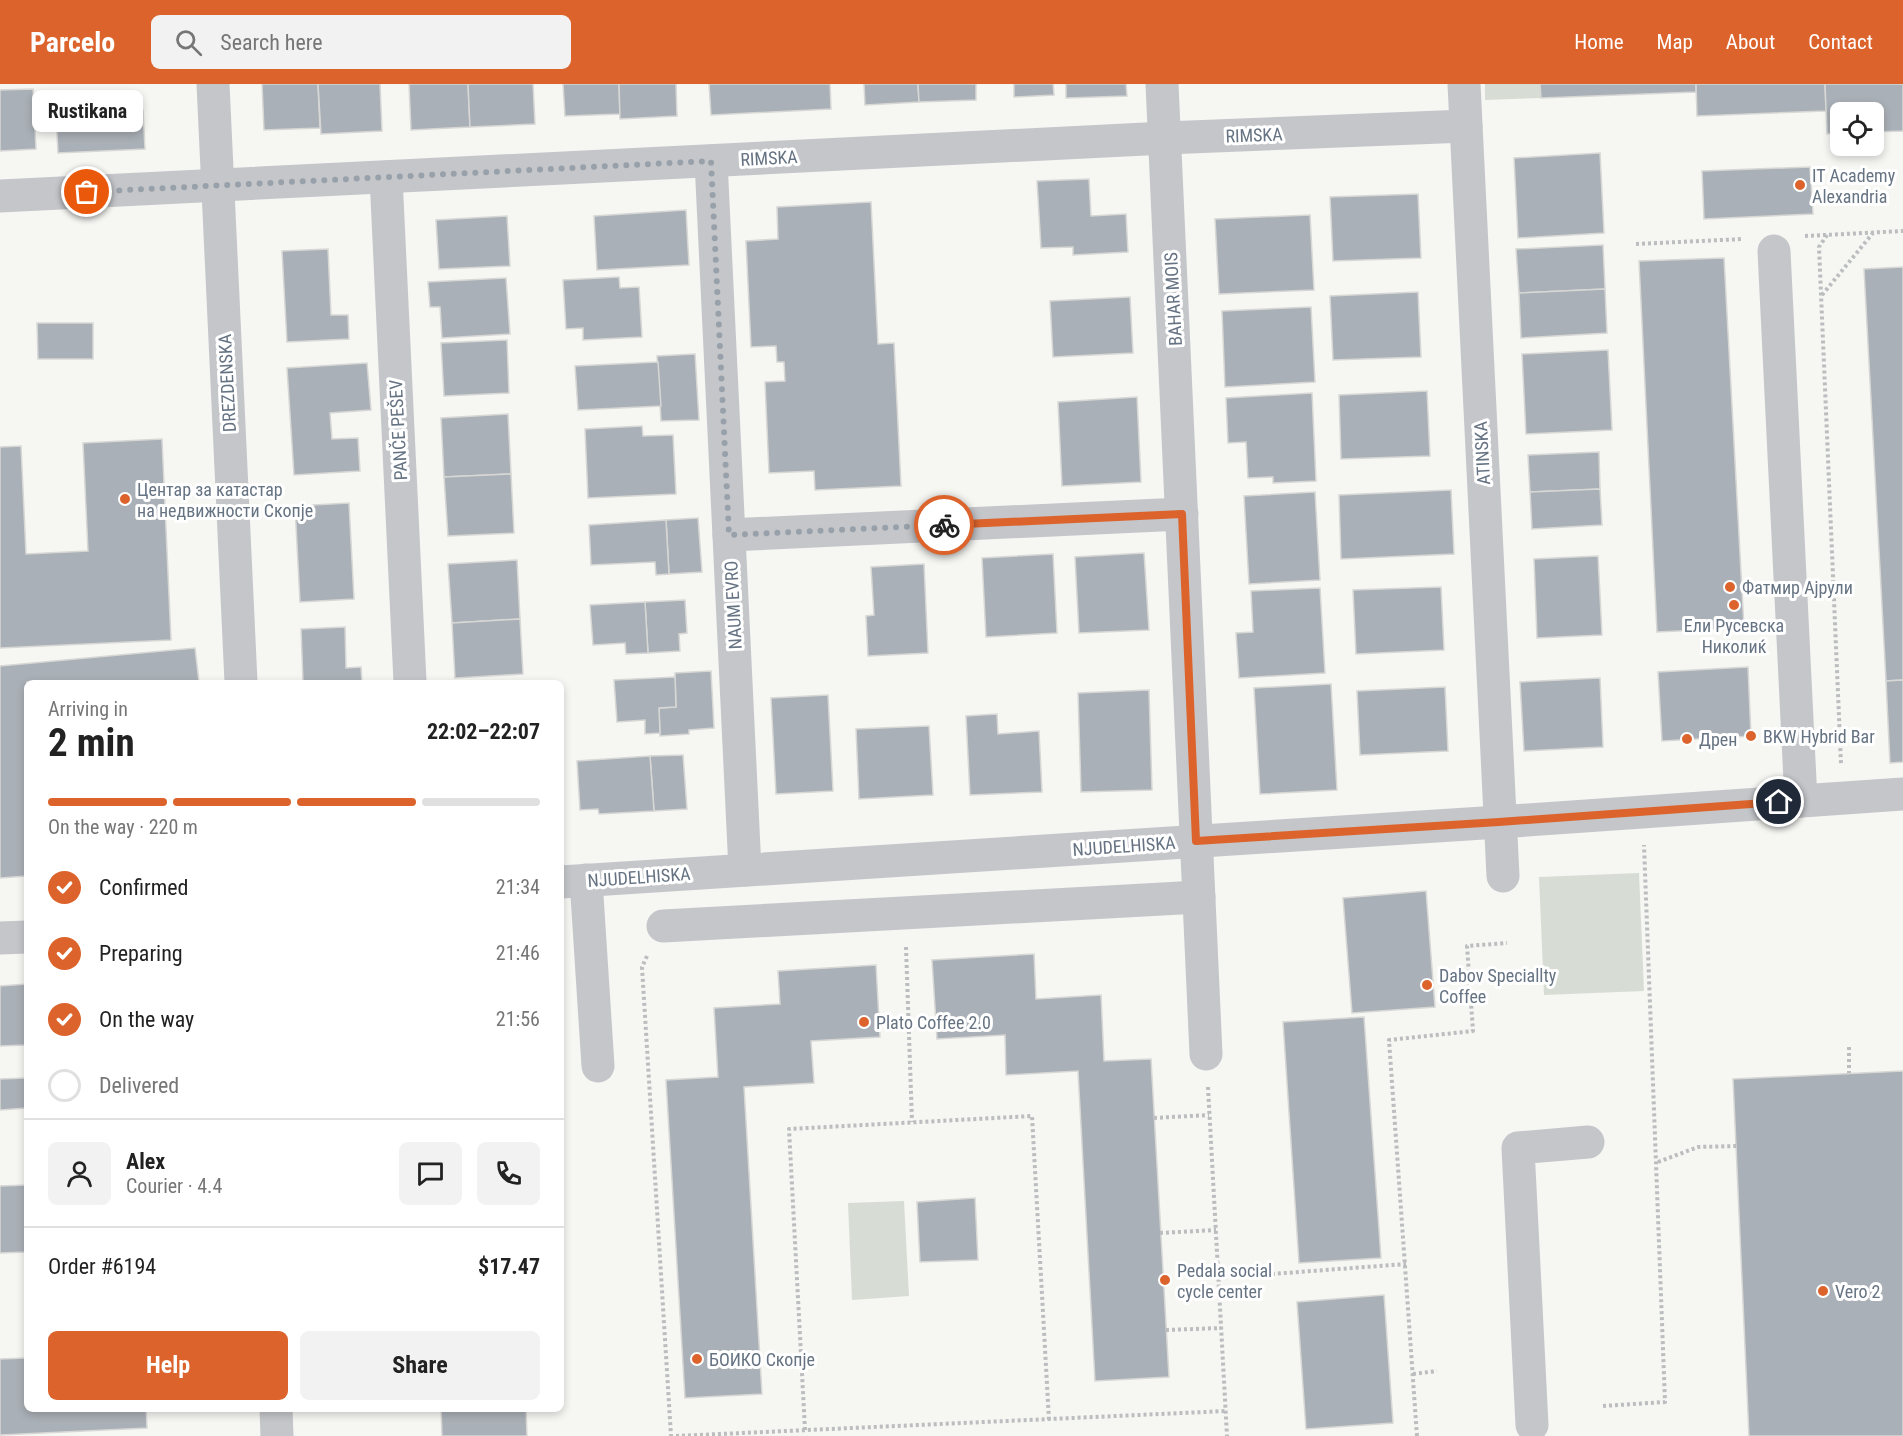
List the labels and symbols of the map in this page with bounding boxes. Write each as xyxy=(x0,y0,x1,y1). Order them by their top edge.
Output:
callout: Rustikana xyxy=(32,90,142,132)
street label: RIMSKA xyxy=(1225,123,1284,146)
street label: RIMSKA xyxy=(740,146,799,170)
place label: IT Academy Alexandria xyxy=(1812,165,1896,207)
pin xyxy=(61,166,112,217)
marker: IT Academy Alexandria xyxy=(1793,178,1807,192)
street label: BAHAR MOIS xyxy=(1160,252,1186,346)
street label: DREZDENSKA xyxy=(214,333,240,433)
street label: PANČE PEŠEV xyxy=(385,379,411,481)
street label: ATINSKA xyxy=(1470,420,1494,485)
place label: Центар за катастар на недвижности Скопје xyxy=(137,479,313,521)
marker: Центар за катастар на недвижности Скопје xyxy=(118,492,132,506)
courier xyxy=(914,495,974,555)
street label: NAUM EVRO xyxy=(720,560,746,650)
place label: Фатмир Ајрули xyxy=(1742,577,1853,598)
marker: Фатмир Ајрули xyxy=(1723,580,1737,594)
marker: Ели Русевска Николиќ xyxy=(1727,598,1741,612)
place label: Ели Русевска Николиќ xyxy=(1684,615,1784,657)
place label: BKW Hybrid Bar xyxy=(1763,726,1875,747)
place label: Дрен xyxy=(1699,729,1737,750)
marker: BKW Hybrid Bar xyxy=(1744,729,1758,743)
marker: Дрен xyxy=(1680,732,1694,746)
pin xyxy=(1753,776,1804,827)
street label: NJUDELHISKA xyxy=(1072,832,1177,860)
street label: NJUDELHISKA xyxy=(587,863,692,891)
place label: Dabov Speciallty Coffee xyxy=(1439,965,1557,1007)
marker: Dabov Speciallty Coffee xyxy=(1420,978,1434,992)
place label: Plato Coffee 2.0 xyxy=(876,1012,991,1033)
marker: Plato Coffee 2.0 xyxy=(857,1015,871,1029)
place label: Pedala social cycle center xyxy=(1177,1260,1272,1302)
marker: Pedala social cycle center xyxy=(1158,1273,1172,1287)
place label: Vero 2 xyxy=(1835,1281,1881,1302)
marker: Vero 2 xyxy=(1816,1284,1830,1298)
place label: БОИКО Скопје xyxy=(709,1349,815,1370)
marker: БОИКО Скопје xyxy=(690,1352,704,1366)

